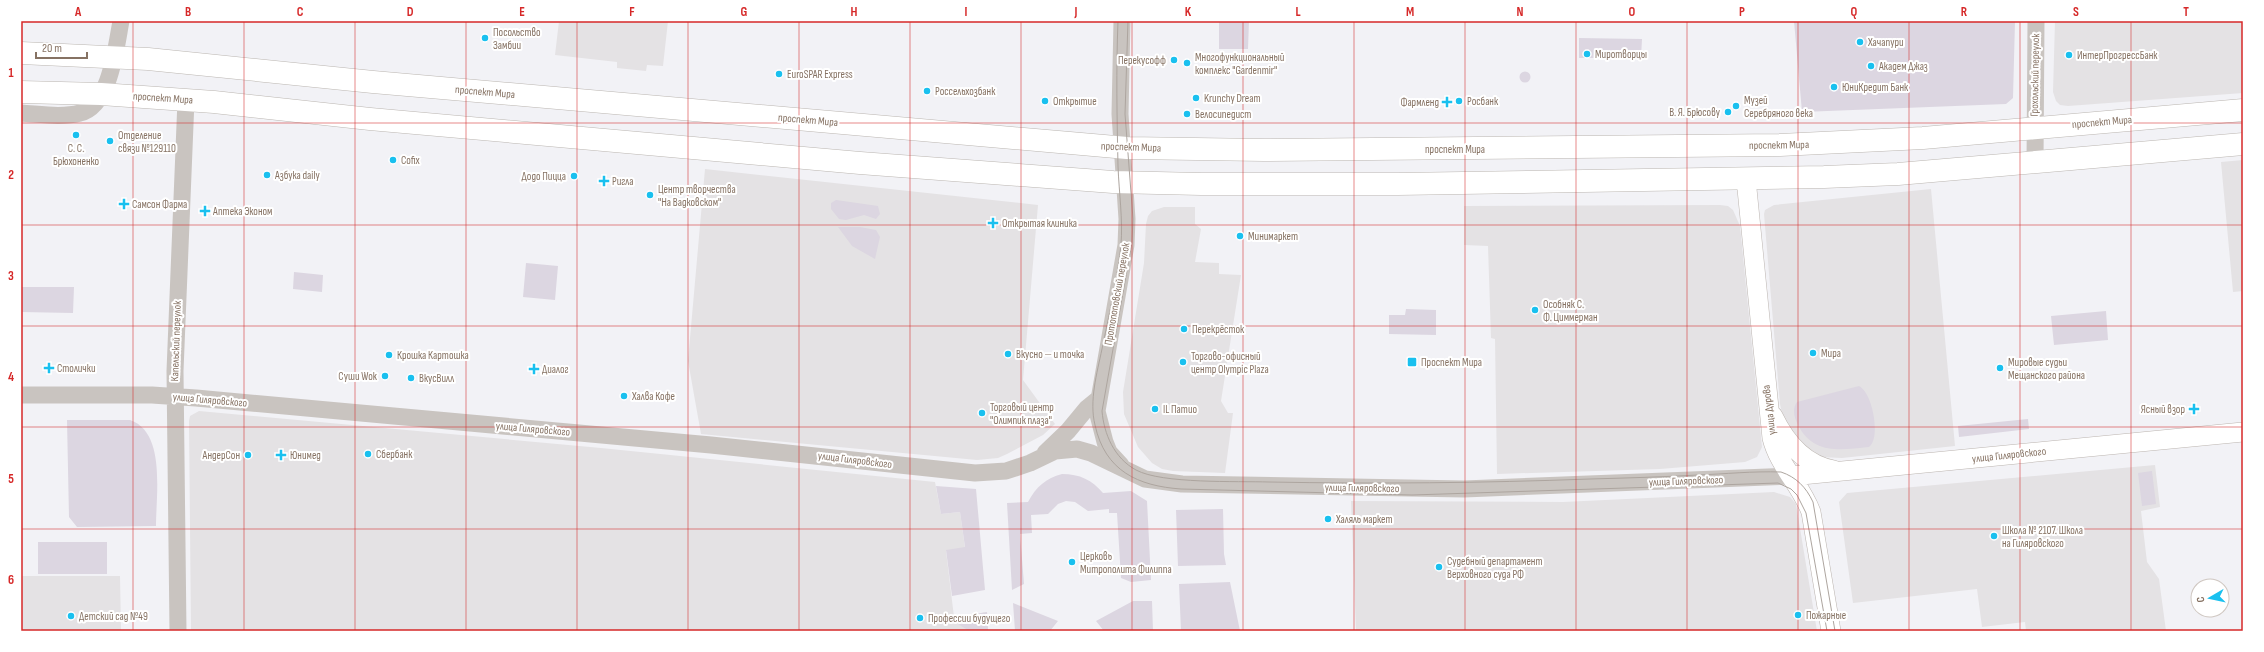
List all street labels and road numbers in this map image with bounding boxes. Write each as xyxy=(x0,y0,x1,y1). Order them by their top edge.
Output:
street label: Грохольский переулок xyxy=(2028,33,2042,117)
street label: проспект Мира xyxy=(454,83,516,101)
street label: проспект Мира xyxy=(133,89,193,107)
street label: проспект Мира xyxy=(777,111,839,129)
street label: проспект Мира xyxy=(2071,113,2133,131)
street label: проспект Мира xyxy=(1749,138,1809,152)
street label: проспект Мира xyxy=(1101,139,1161,155)
street label: проспект Мира xyxy=(1425,143,1485,156)
street label: Протопоповский переулок xyxy=(1102,241,1133,346)
street label: Капельский переулок xyxy=(168,300,184,382)
street label: улица Дурова xyxy=(1759,384,1779,436)
street label: улица Гиляровского xyxy=(172,390,248,410)
street label: улица Гиляровского xyxy=(495,419,571,439)
street label: улица Гиляровского xyxy=(1971,445,2047,465)
street label: улица Гиляровского xyxy=(817,449,893,471)
street label: улица Гиляровского xyxy=(1649,473,1724,489)
street label: улица Гиляровского xyxy=(1325,481,1400,495)

